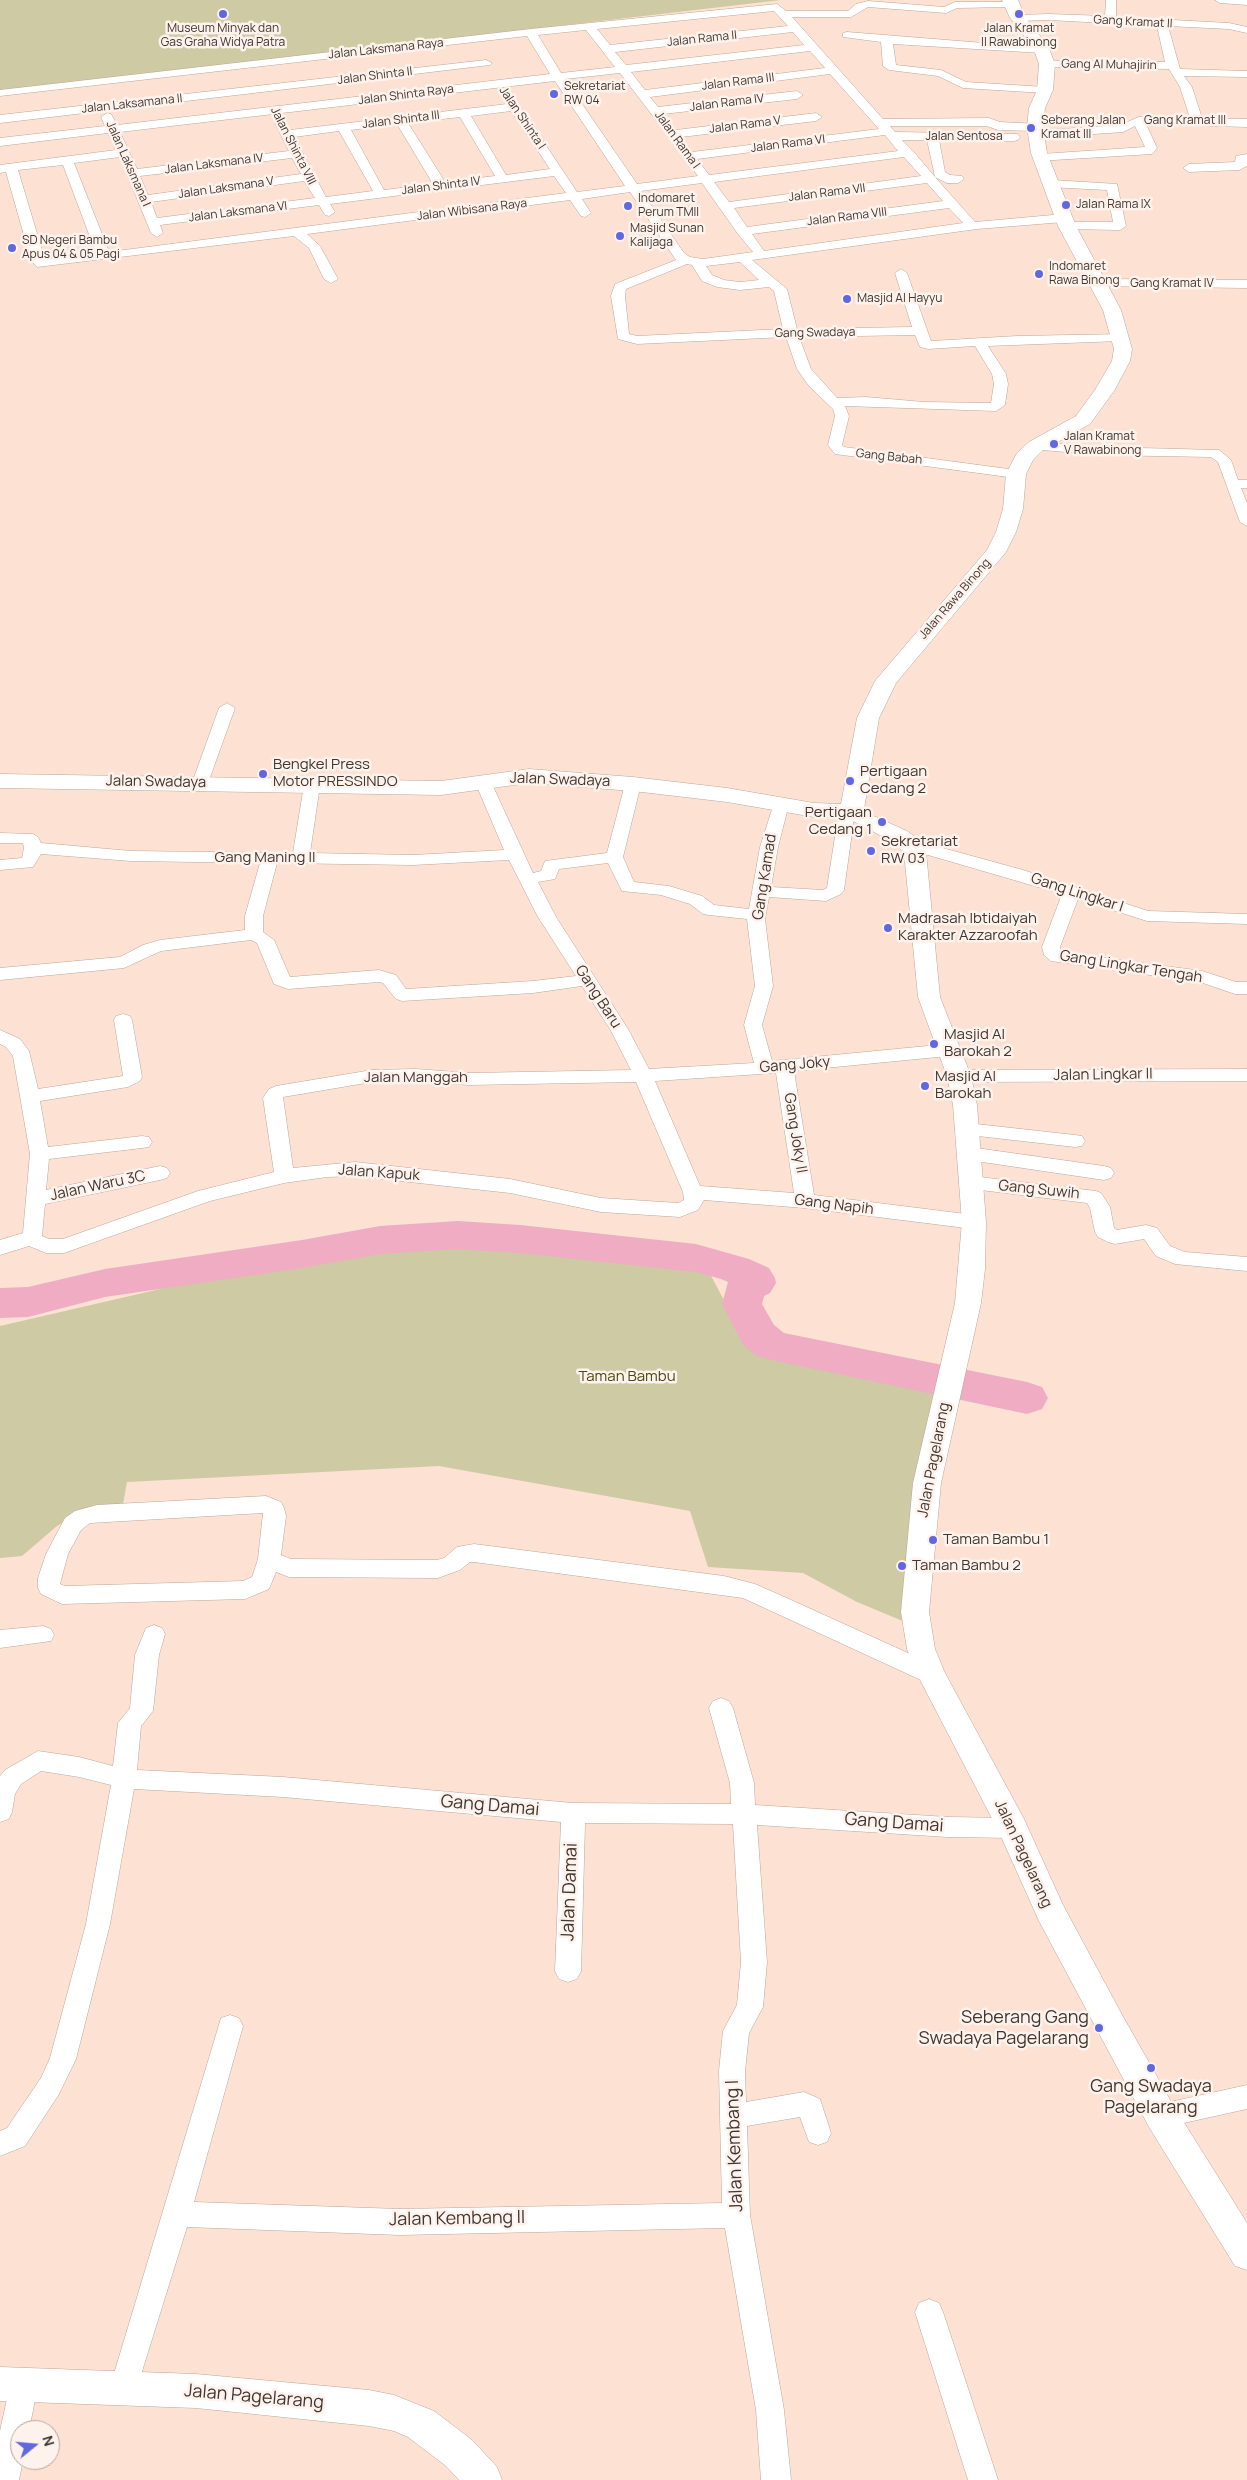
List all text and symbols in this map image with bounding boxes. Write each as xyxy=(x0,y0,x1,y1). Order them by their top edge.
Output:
marker: Museum Minyak dan Gas Graha Widya Patra xyxy=(217,8,229,20)
marker: Jalan Kramat II Rawabinong xyxy=(1013,8,1025,20)
street label: Gang Kramat II xyxy=(1093,13,1173,31)
place label: Museum Minyak dan Gas Graha Widya Patra xyxy=(161,22,285,50)
place label: Jalan Kramat II Rawabinong xyxy=(981,22,1057,50)
street label: Jalan Rama II xyxy=(666,28,738,50)
street label: Jalan Laksmana Raya xyxy=(328,36,444,62)
street label: Gang Al Muhajirin xyxy=(1061,57,1157,73)
street label: Jalan Shinta II xyxy=(337,64,413,88)
street label: Jalan Rama III xyxy=(701,70,775,94)
place label: Sekretariat RW 04 xyxy=(564,80,626,108)
street label: Jalan Shinta Raya xyxy=(357,82,455,108)
street label: Jalan Shinta I xyxy=(496,84,548,152)
marker: Sekretariat RW 04 xyxy=(548,88,560,100)
street label: Jalan Rama IV xyxy=(689,91,765,115)
street label: Jalan Laksamana II xyxy=(81,92,183,116)
street label: Jalan Shinta VIII xyxy=(267,105,319,187)
street label: Jalan Shinta III xyxy=(361,108,441,132)
street label: Jalan Rama I xyxy=(651,108,703,172)
street label: Jalan Rama V xyxy=(708,113,782,137)
place label: Seberang Jalan Kramat III xyxy=(1041,114,1126,142)
street label: Gang Kramat III xyxy=(1144,114,1226,128)
street label: Jalan Laksmana I xyxy=(103,119,153,209)
marker: Seberang Jalan Kramat III xyxy=(1025,122,1037,134)
street label: Jalan Sentosa xyxy=(925,130,1003,144)
street label: Jalan Rama VI xyxy=(750,132,826,156)
street label: Jalan Laksmana IV xyxy=(164,151,264,177)
street label: Jalan Laksmana V xyxy=(177,174,275,202)
street label: Jalan Shinta IV xyxy=(401,174,481,198)
street label: Jalan Rama VII xyxy=(788,181,866,205)
place label: Indomaret Perum TMII xyxy=(638,192,699,220)
street label: Jalan Wibisana Raya xyxy=(416,196,528,224)
place label: Jalan Rama IX xyxy=(1076,198,1151,212)
street label: Jalan Laksmana VI xyxy=(188,199,288,225)
marker: Jalan Rama IX xyxy=(1060,199,1072,211)
marker: Indomaret Perum TMII xyxy=(622,200,634,212)
street label: Jalan Rama VIII xyxy=(806,205,888,229)
place label: Masjid Sunan Kalijaga xyxy=(630,222,704,250)
marker: Masjid Sunan Kalijaga xyxy=(614,230,626,242)
place label: SD Negeri Bambu Apus 04 & 05 Pagi xyxy=(22,234,120,262)
marker: SD Negeri Bambu Apus 04 & 05 Pagi xyxy=(6,242,18,254)
place label: Indomaret Rawa Binong xyxy=(1049,260,1119,288)
marker: Indomaret Rawa Binong xyxy=(1033,268,1045,280)
street label: Gang Kramat IV xyxy=(1130,277,1214,291)
place label: Masjid Al Hayyu xyxy=(857,292,942,306)
marker: Masjid Al Hayyu xyxy=(841,293,853,305)
street label: Gang Swadaya xyxy=(774,325,856,341)
place label: Jalan Kramat V Rawabinong xyxy=(1064,430,1141,458)
marker: Jalan Kramat V Rawabinong xyxy=(1048,438,1060,450)
street label: Gang Babah xyxy=(855,446,923,468)
street label: Jalan Rawa Binong xyxy=(916,556,994,642)
place label: Bengkel Press Motor PRESSINDO xyxy=(273,756,398,791)
place label: Pertigaan Cedang 2 xyxy=(860,763,927,798)
marker: Bengkel Press Motor PRESSINDO xyxy=(257,768,269,780)
street label: Jalan Swadaya xyxy=(510,769,610,791)
street label: Jalan Swadaya xyxy=(106,772,206,792)
marker: Pertigaan Cedang 2 xyxy=(844,775,856,787)
place label: Pertigaan Cedang 1 xyxy=(805,804,872,839)
marker: Pertigaan Cedang 1 xyxy=(876,816,888,828)
street label: Gang Kamad xyxy=(749,833,781,921)
place label: Sekretariat RW 03 xyxy=(881,833,958,868)
marker: Sekretariat RW 03 xyxy=(865,845,877,857)
street label: Gang Maning II xyxy=(215,849,315,867)
street label: Gang Lingkar I xyxy=(1028,870,1126,916)
place label: Madrasah Ibtidaiyah Karakter Azzaroofah xyxy=(898,910,1038,945)
marker: Madrasah Ibtidaiyah Karakter Azzaroofah xyxy=(882,922,894,934)
street label: Gang Lingkar Tengah xyxy=(1058,947,1204,987)
street label: Gang Baru xyxy=(571,962,625,1032)
place label: Masjid Al Barokah 2 xyxy=(944,1026,1012,1061)
marker: Masjid Al Barokah 2 xyxy=(928,1038,940,1050)
street label: Gang Joky xyxy=(759,1053,831,1077)
street label: Jalan Lingkar II xyxy=(1053,1065,1153,1085)
place label: Masjid Al Barokah xyxy=(935,1068,996,1103)
street label: Jalan Manggah xyxy=(364,1069,468,1087)
marker: Masjid Al Barokah xyxy=(919,1080,931,1092)
street label: Gang Joky II xyxy=(780,1092,810,1174)
street label: Jalan Kapuk xyxy=(338,1161,420,1185)
street label: Jalan Waru 3C xyxy=(49,1167,147,1205)
street label: Gang Suwih xyxy=(997,1177,1081,1203)
street label: Gang Napih xyxy=(793,1191,875,1219)
park label: Taman Bambu xyxy=(578,1368,676,1386)
street label: Jalan Pagelarang xyxy=(914,1401,954,1519)
place label: Taman Bambu 1 xyxy=(943,1531,1049,1549)
marker: Taman Bambu 1 xyxy=(927,1534,939,1546)
place label: Taman Bambu 2 xyxy=(912,1557,1021,1575)
marker: Taman Bambu 2 xyxy=(896,1560,908,1572)
street label: Gang Damai xyxy=(440,1791,540,1821)
street label: Jalan Pagelarang xyxy=(990,1797,1056,1911)
street label: Gang Damai xyxy=(844,1809,944,1837)
street label: Jalan Damai xyxy=(557,1842,583,1942)
place label: Seberang Gang Swadaya Pagelarang xyxy=(918,2007,1089,2050)
marker: Seberang Gang Swadaya Pagelarang xyxy=(1093,2022,1105,2034)
marker: Gang Swadaya Pagelarang xyxy=(1145,2062,1157,2074)
place label: Gang Swadaya Pagelarang xyxy=(1090,2076,1212,2118)
street label: Jalan Kembang I xyxy=(722,2080,748,2212)
street label: Jalan Kembang II xyxy=(389,2207,525,2231)
street label: Jalan Pagelarang xyxy=(183,2380,325,2414)
north arrow xyxy=(10,2420,60,2470)
text: N xyxy=(38,2433,59,2448)

